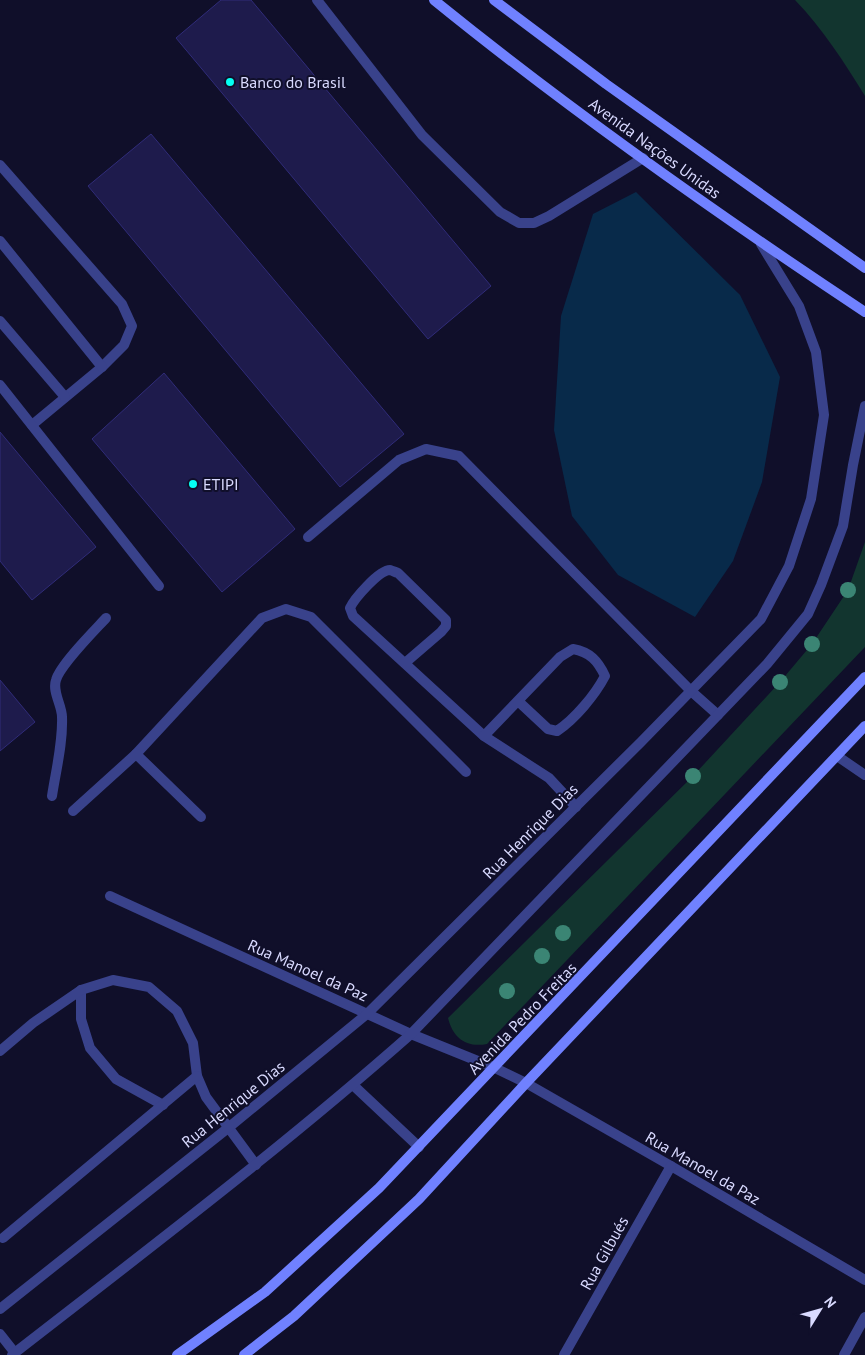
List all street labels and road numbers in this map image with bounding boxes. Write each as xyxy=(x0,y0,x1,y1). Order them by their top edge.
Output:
street label: Avenida Nações Unidas xyxy=(585,93,725,203)
street label: Rua Henrique Dias xyxy=(478,779,582,883)
street label: Rua Manoel da Paz xyxy=(245,935,371,1005)
street label: Avenida Pedro Freitas xyxy=(463,958,581,1078)
street label: Rua Henrique Dias xyxy=(178,1056,289,1152)
street label: Rua Manoel da Paz xyxy=(642,1127,764,1209)
street label: Rua Gilbués xyxy=(576,1212,633,1293)

